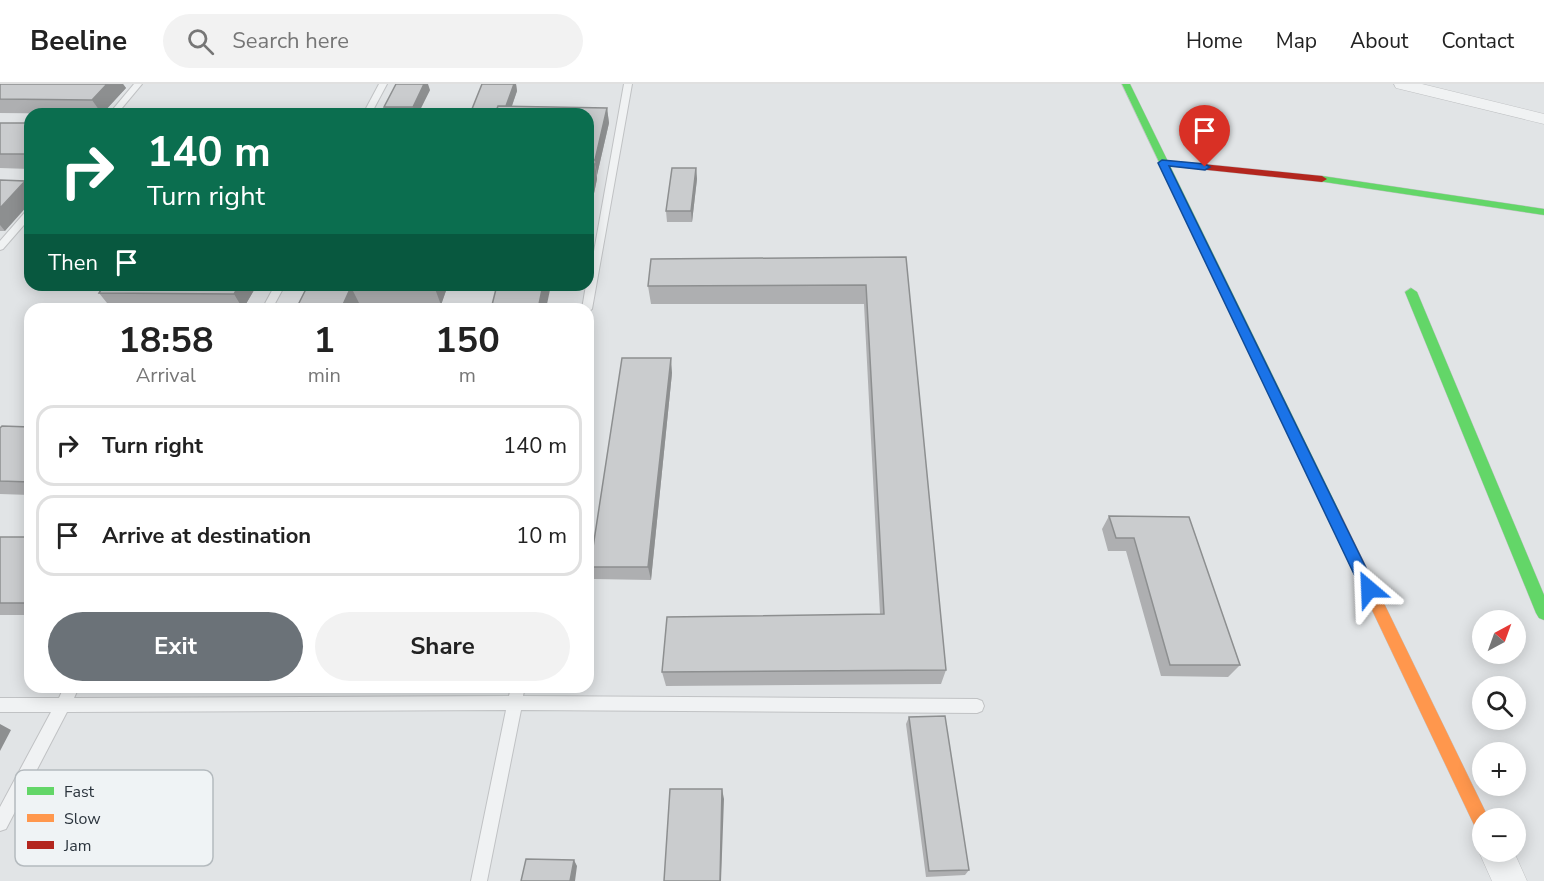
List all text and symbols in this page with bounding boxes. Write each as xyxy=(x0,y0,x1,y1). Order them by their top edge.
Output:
search box xyxy=(163,14,583,68)
text: Beeline xyxy=(30,22,127,60)
icon: search xyxy=(184,25,217,58)
text: Search here xyxy=(232,26,349,56)
text: Home xyxy=(1186,27,1243,55)
text: Map xyxy=(1276,27,1317,55)
text: About xyxy=(1350,27,1408,55)
text: Contact xyxy=(1441,27,1514,55)
pin xyxy=(1179,105,1230,167)
icon: arrive xyxy=(1188,114,1221,147)
text: 140 m xyxy=(147,124,271,181)
icon: right xyxy=(48,132,126,210)
text: Turn right xyxy=(147,178,265,215)
icon: arrive xyxy=(110,246,143,279)
text: Then xyxy=(48,248,98,278)
text: 18:58 xyxy=(118,316,214,365)
text: 1 xyxy=(313,316,335,365)
text: 150 xyxy=(435,316,500,365)
text: Arrival xyxy=(136,362,196,389)
text: min xyxy=(308,362,341,389)
text: m xyxy=(459,362,476,389)
icon: right xyxy=(51,429,84,462)
text: Turn right xyxy=(102,431,203,461)
text: 140 m xyxy=(503,431,567,461)
icon: arrive xyxy=(51,519,84,552)
text: Arrive at destination xyxy=(102,521,311,551)
text: 10 m xyxy=(516,521,567,551)
position arrow xyxy=(1337,557,1401,621)
north arrow xyxy=(1472,610,1526,664)
map controls xyxy=(1472,610,1526,862)
button: Exit xyxy=(48,612,303,681)
button: Share xyxy=(315,612,570,681)
button: search xyxy=(1472,676,1526,730)
button: + xyxy=(1472,742,1526,796)
legend xyxy=(15,770,213,866)
text: Fast xyxy=(64,781,95,803)
text: Slow xyxy=(64,808,101,830)
button: − xyxy=(1472,808,1526,862)
text: Jam xyxy=(63,835,91,857)

